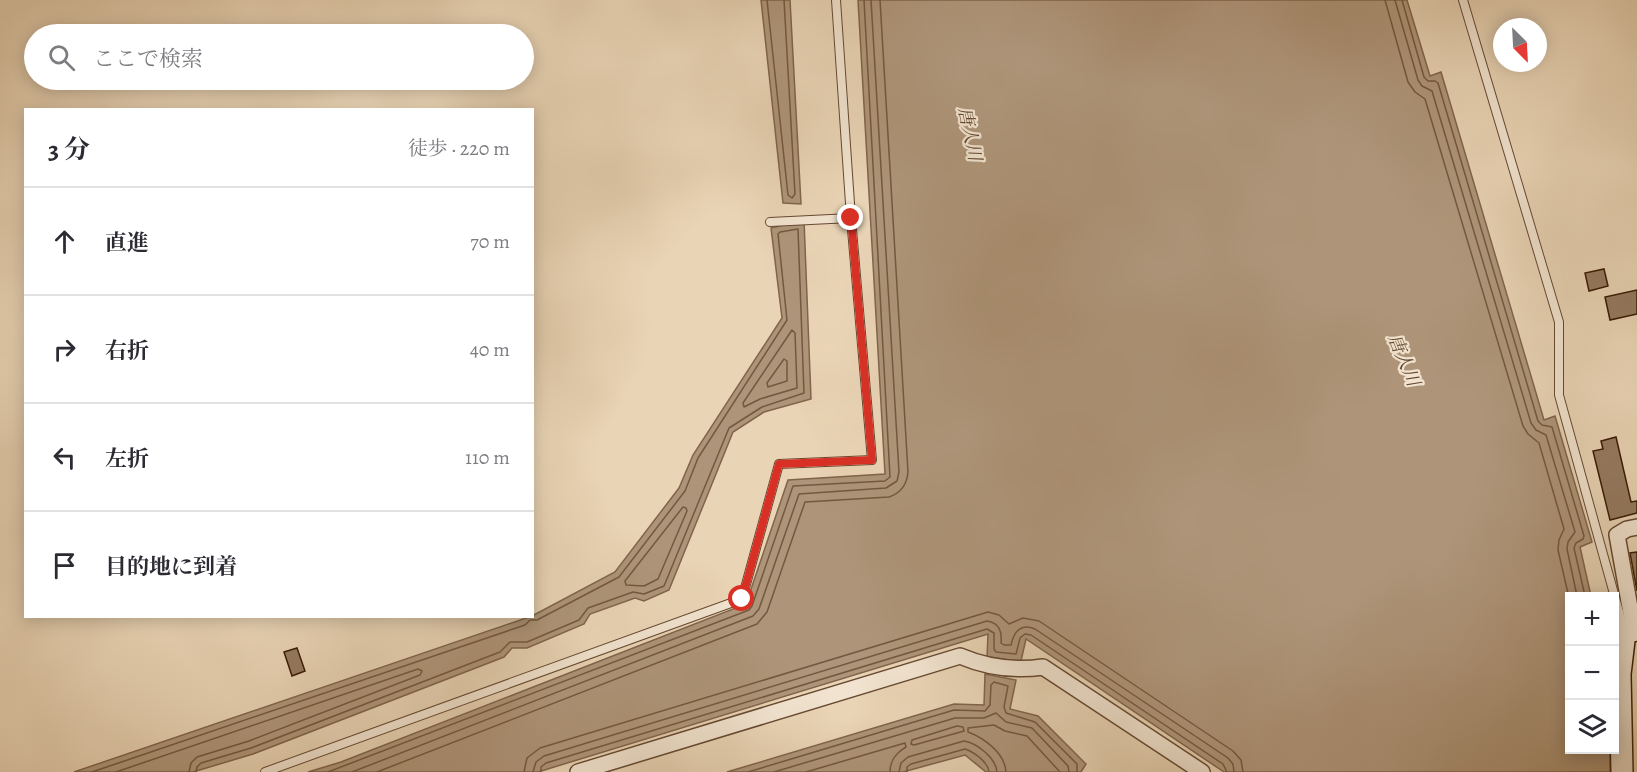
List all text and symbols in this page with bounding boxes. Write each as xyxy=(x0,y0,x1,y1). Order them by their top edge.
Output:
north arrow xyxy=(1493,18,1547,72)
search box xyxy=(24,24,534,90)
icon: search xyxy=(45,41,78,74)
text: ここで検索 xyxy=(93,44,203,74)
water label: 唐人川 xyxy=(953,105,988,165)
text: 3 分 xyxy=(48,132,90,167)
text: 徒歩 · 220 m xyxy=(408,135,510,162)
route end xyxy=(837,204,863,230)
icon: ahead xyxy=(48,225,81,258)
text: 直進 xyxy=(105,228,149,258)
text: 70 m xyxy=(470,228,510,255)
water label: 唐人川 xyxy=(1382,330,1426,391)
icon: right xyxy=(48,333,81,366)
text: 右折 xyxy=(105,336,149,366)
text: 40 m xyxy=(470,336,510,363)
icon: left xyxy=(48,441,81,474)
text: 左折 xyxy=(105,444,149,474)
text: 110 m xyxy=(465,444,510,471)
icon: arrive xyxy=(48,549,81,582)
text: 目的地に到着 xyxy=(105,552,237,582)
route start xyxy=(728,585,754,611)
map controls xyxy=(1565,592,1619,754)
button: + xyxy=(1565,592,1619,646)
button: − xyxy=(1565,646,1619,700)
button: layers xyxy=(1565,700,1619,754)

